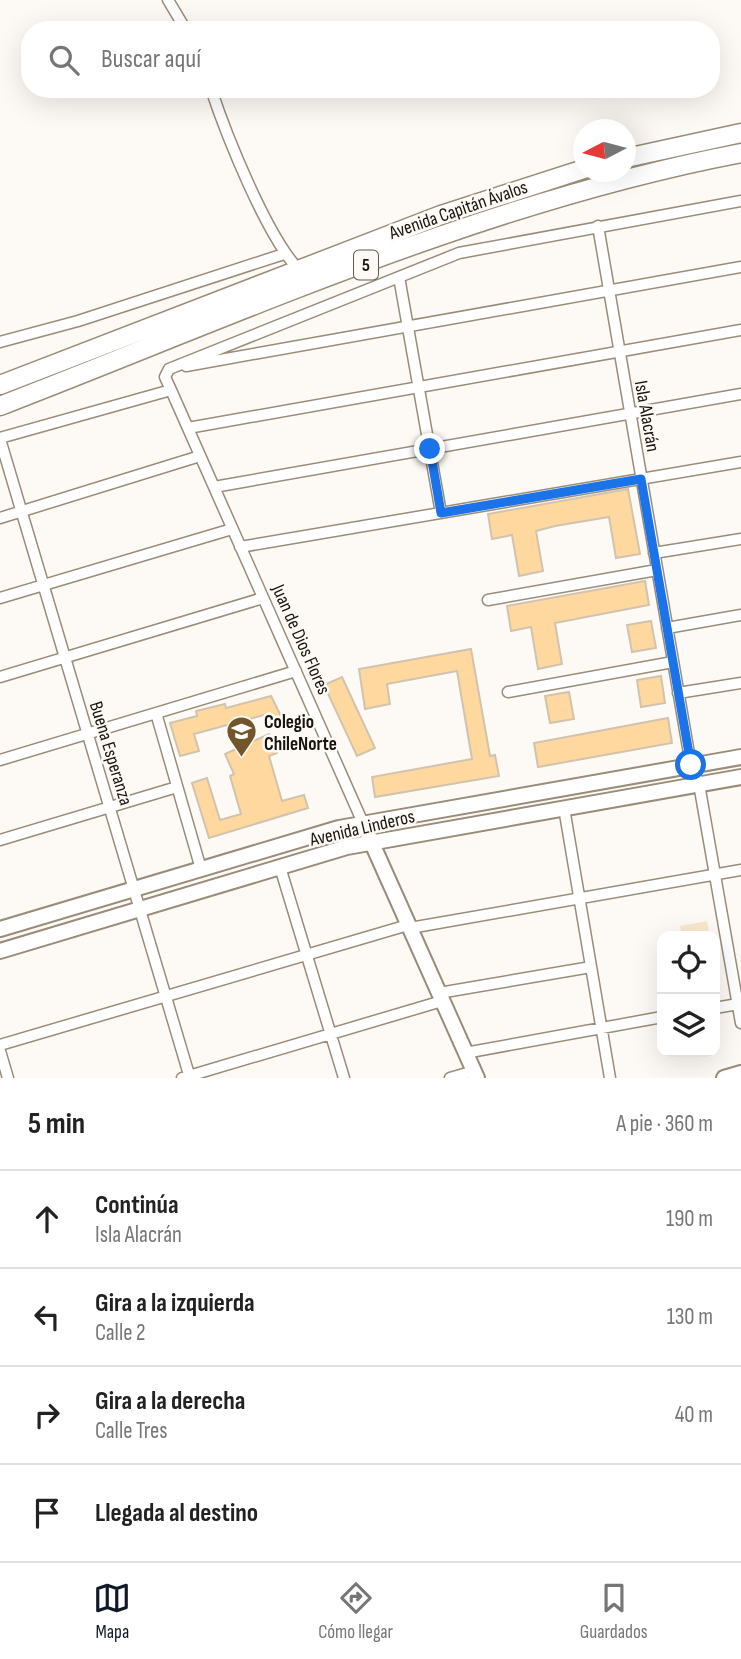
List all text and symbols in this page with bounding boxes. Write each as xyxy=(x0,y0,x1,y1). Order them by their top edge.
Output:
search box xyxy=(21,21,720,98)
icon: search xyxy=(45,41,83,79)
text: Buscar aquí xyxy=(101,44,201,75)
north arrow xyxy=(573,119,636,182)
street label: Avenida Capitán Ávalos xyxy=(385,176,531,245)
road number: 5 xyxy=(354,250,378,279)
street label: Isla Alacrán xyxy=(629,379,664,454)
route end xyxy=(414,433,445,464)
street label: Juan de Dios Flores xyxy=(266,580,335,698)
street label: Buena Esperanza xyxy=(84,699,137,808)
place label: Colegio ChileNorte xyxy=(264,711,337,756)
school or university icon: Colegio ChileNorte xyxy=(224,715,258,759)
route start xyxy=(675,749,706,780)
street label: Avenida Linderos xyxy=(307,805,417,852)
map controls xyxy=(657,931,720,1057)
button: locate xyxy=(657,931,720,994)
button: layers xyxy=(657,994,720,1057)
text: 5 min xyxy=(28,1106,85,1142)
text: A pie · 360 m xyxy=(616,1110,713,1138)
text: Continúa xyxy=(95,1190,179,1221)
icon: ahead xyxy=(28,1200,66,1238)
text: 190 m xyxy=(666,1205,713,1233)
text: Isla Alacrán xyxy=(95,1221,182,1249)
text: Gira a la izquierda xyxy=(95,1288,255,1319)
icon: left xyxy=(28,1298,66,1336)
text: 130 m xyxy=(667,1303,713,1331)
text: Calle 2 xyxy=(95,1319,146,1347)
text: Gira a la derecha xyxy=(95,1386,245,1417)
icon: right xyxy=(28,1396,66,1434)
text: 40 m xyxy=(675,1401,713,1429)
text: Calle Tres xyxy=(95,1417,167,1445)
icon: arrive xyxy=(28,1494,66,1532)
text: Llegada al destino xyxy=(95,1498,258,1529)
tab: Mapa xyxy=(93,1579,131,1644)
tab: Cómo llegar xyxy=(318,1579,393,1644)
tab: Guardados xyxy=(580,1579,648,1644)

